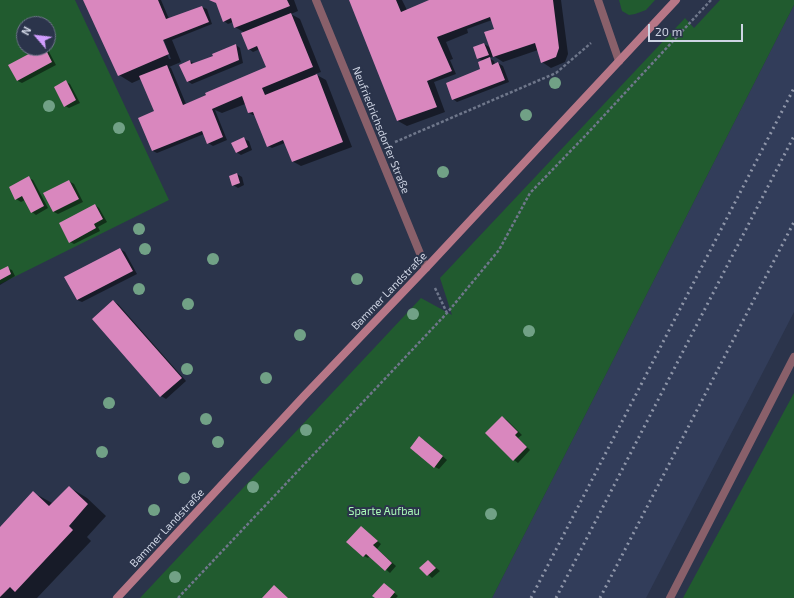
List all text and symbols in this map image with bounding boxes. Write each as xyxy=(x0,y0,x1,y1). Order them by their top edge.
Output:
north arrow xyxy=(16,16,56,56)
scale bar xyxy=(650,16,745,42)
text: N xyxy=(18,24,33,37)
text: 20 m xyxy=(655,24,682,38)
street label: Neufriedrichsdorfer Straße xyxy=(349,65,413,195)
street label: Bammer Landstraße xyxy=(349,249,429,333)
street label: Bammer Landstraße xyxy=(127,486,207,570)
park label: Sparte Aufbau xyxy=(348,504,420,518)

